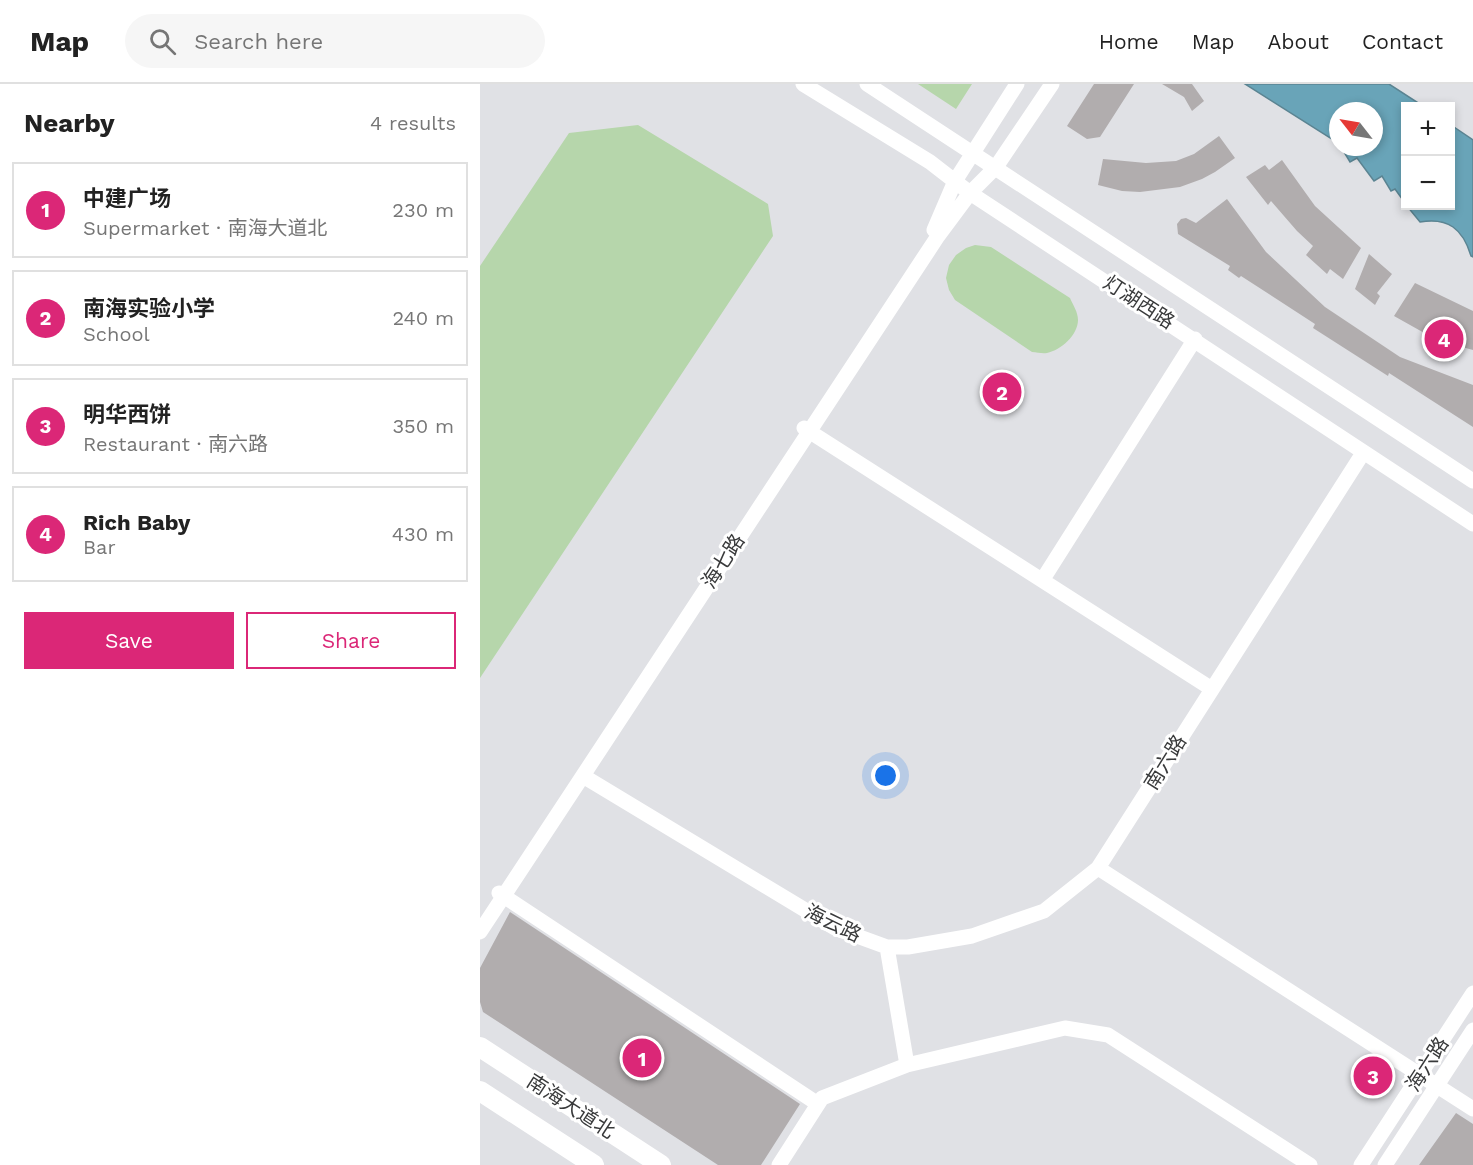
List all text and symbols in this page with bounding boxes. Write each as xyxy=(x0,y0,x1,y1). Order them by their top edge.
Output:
search box xyxy=(125,14,545,68)
text: Map xyxy=(30,25,89,58)
icon: search xyxy=(146,25,179,58)
text: Search here xyxy=(194,29,323,54)
text: Home xyxy=(1099,29,1159,54)
text: Map xyxy=(1192,29,1235,54)
text: About xyxy=(1268,29,1329,54)
text: Contact xyxy=(1362,29,1443,54)
north arrow xyxy=(1329,102,1383,156)
map controls xyxy=(1401,102,1455,210)
button: + xyxy=(1401,102,1455,156)
text: Nearby xyxy=(24,108,115,138)
text: 4 results xyxy=(370,111,456,135)
button: − xyxy=(1401,156,1455,210)
text: 中建广场 xyxy=(83,186,171,211)
text: 1 xyxy=(41,198,50,222)
text: 230 m xyxy=(392,198,454,222)
text: Supermarket · 南海大道北 xyxy=(83,216,328,240)
street label: 灯湖西路 xyxy=(1099,270,1179,334)
text: 南海实验小学 xyxy=(83,296,215,321)
text: 2 xyxy=(40,306,51,330)
text: 240 m xyxy=(392,306,454,330)
pin: 4 xyxy=(1424,316,1464,362)
text: School xyxy=(83,322,150,346)
pin: 2 xyxy=(982,370,1022,414)
text: 明华西饼 xyxy=(83,402,171,427)
text: 3 xyxy=(40,414,51,438)
text: 350 m xyxy=(392,414,454,438)
text: Restaurant · 南六路 xyxy=(83,432,268,456)
text: Rich Baby xyxy=(83,510,190,535)
text: 4 xyxy=(39,522,52,546)
text: 430 m xyxy=(392,522,454,546)
street label: 海七路 xyxy=(697,529,749,593)
text: Bar xyxy=(83,535,116,559)
button: Save xyxy=(24,612,234,669)
button: Share xyxy=(246,612,456,669)
street label: 南六路 xyxy=(1139,730,1191,794)
your location xyxy=(871,761,900,790)
street label: 海云路 xyxy=(801,899,865,947)
street label: 海六路 xyxy=(1401,1032,1453,1096)
pin: 1 xyxy=(622,1036,662,1080)
pin: 3 xyxy=(1354,1054,1392,1098)
street label: 南海大道北 xyxy=(523,1069,619,1143)

